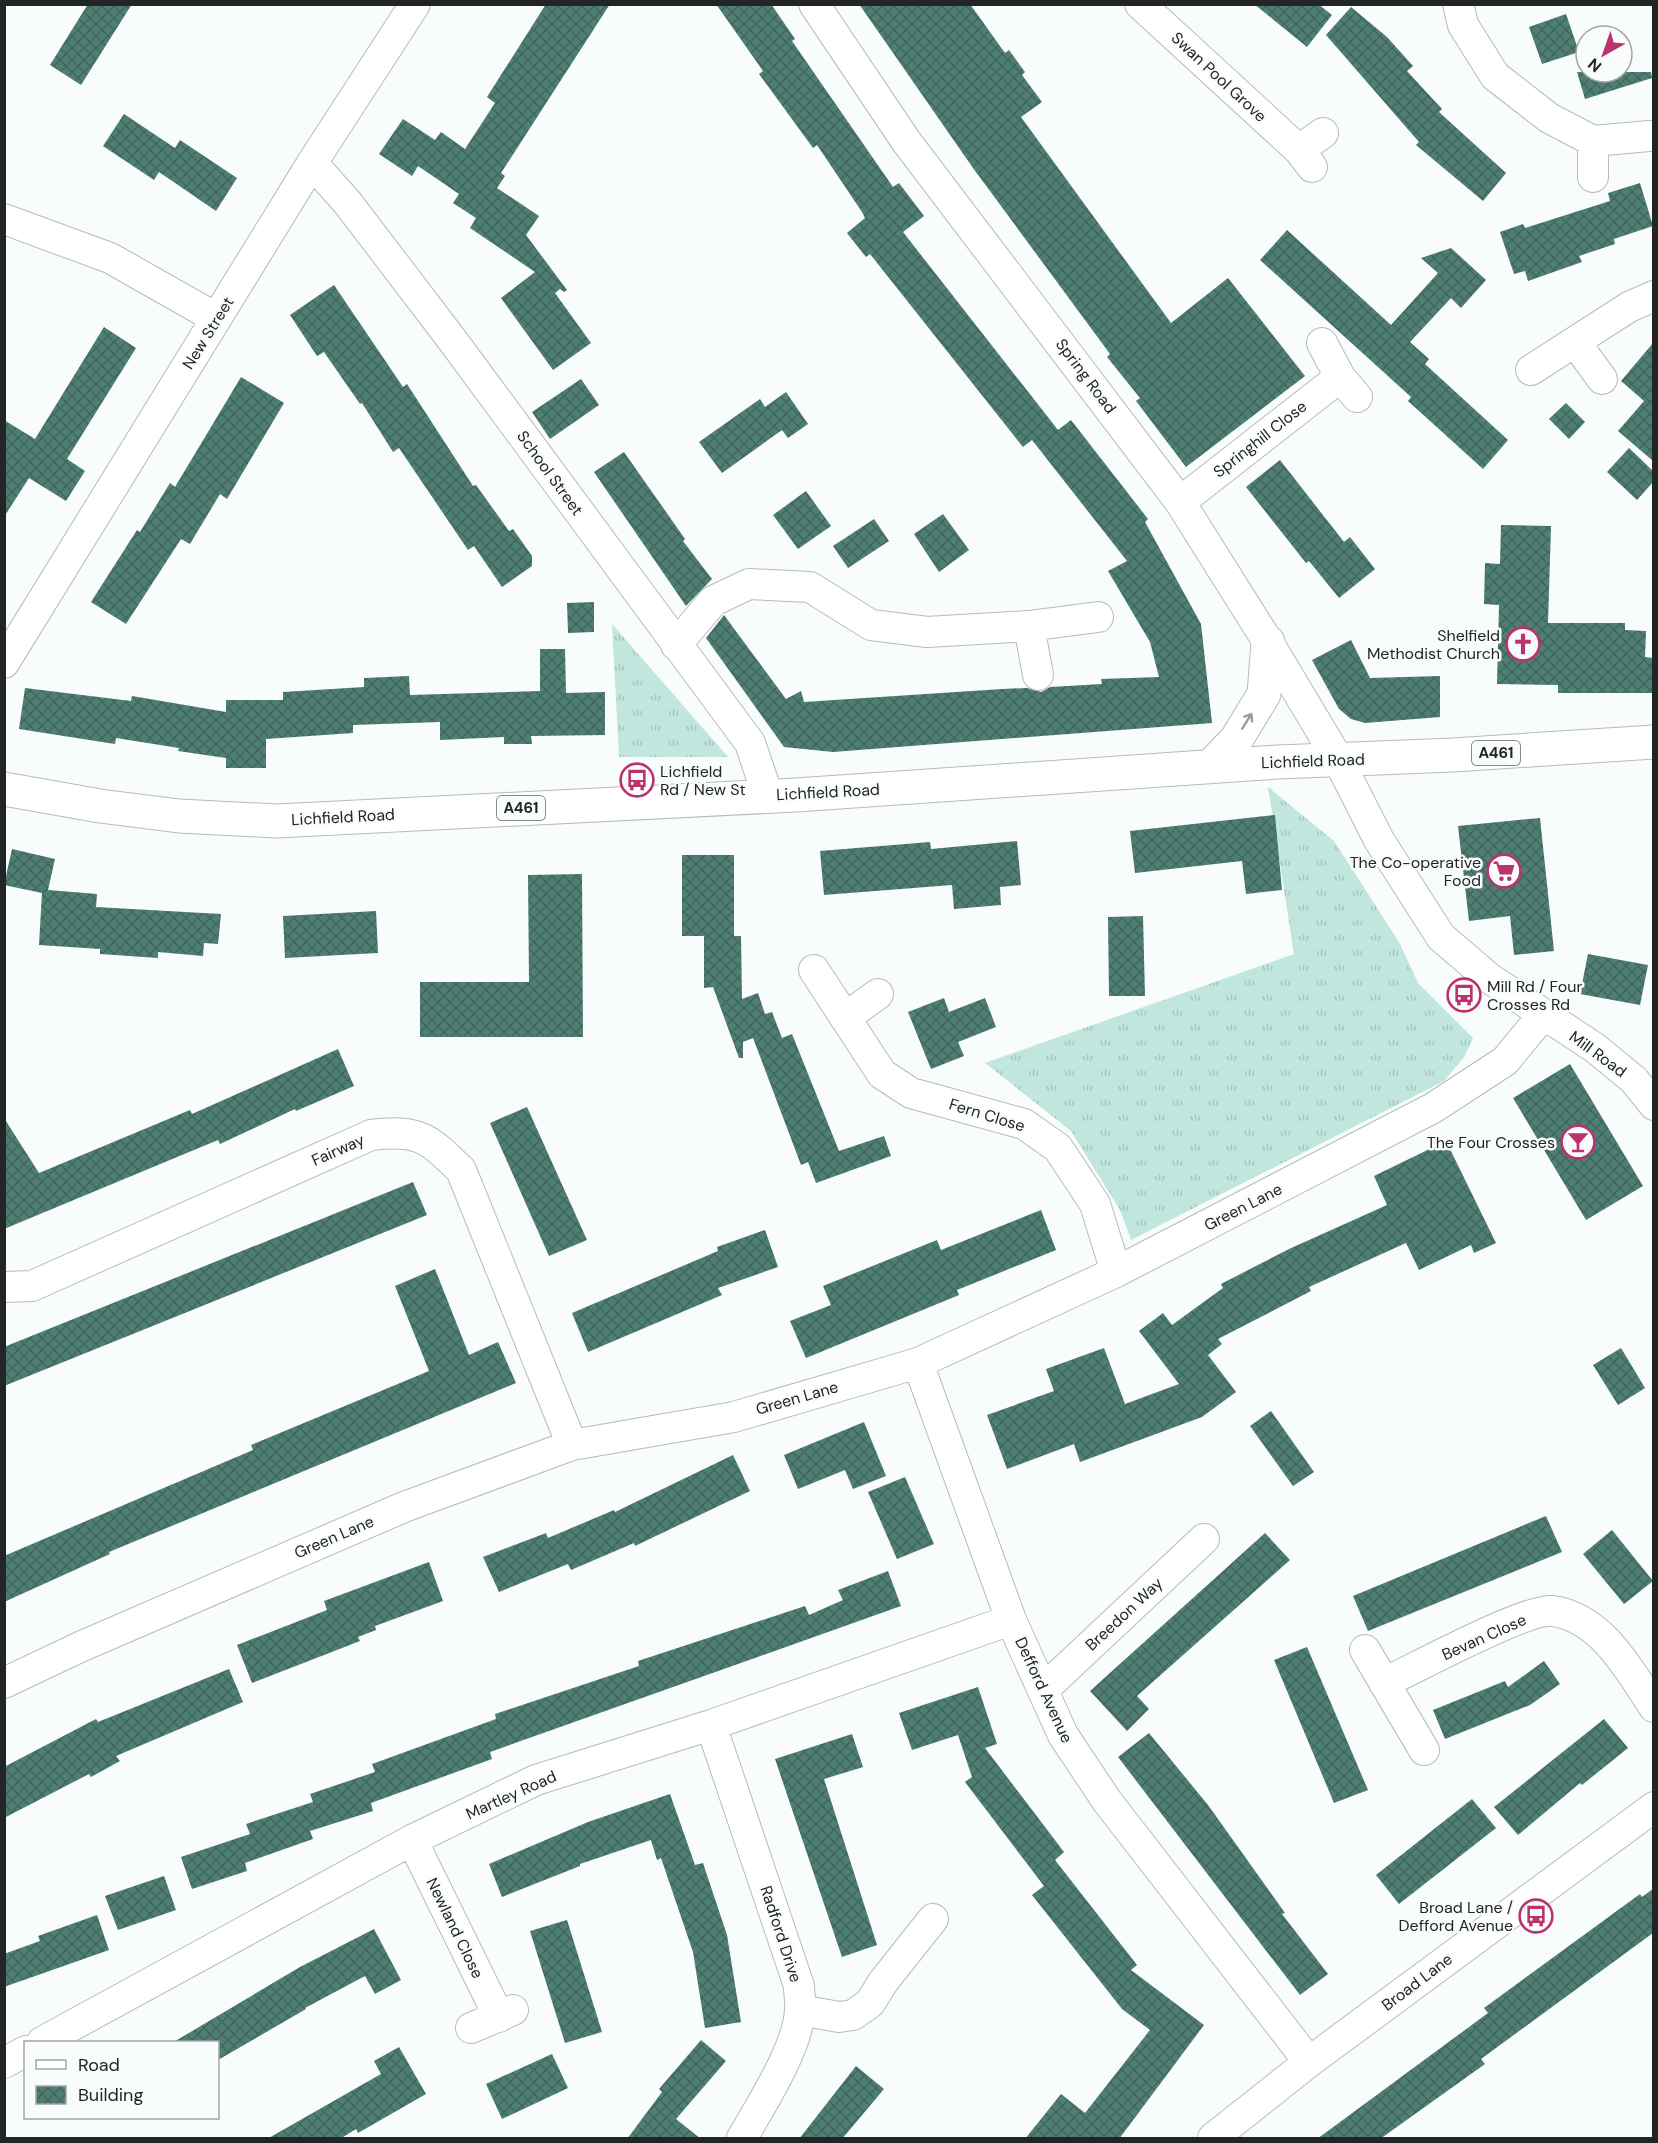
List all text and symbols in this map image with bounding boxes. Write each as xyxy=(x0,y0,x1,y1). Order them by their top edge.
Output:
north arrow xyxy=(1574,24,1634,84)
street label: Swan Pool Grove xyxy=(1167,27,1271,127)
text: N xyxy=(1583,53,1606,77)
street label: New Street xyxy=(177,293,239,373)
street label: Spring Road xyxy=(1051,334,1121,418)
street label: Springhill Close xyxy=(1209,396,1311,482)
street label: School Street xyxy=(512,426,588,520)
place label: Shelfield Methodist Church xyxy=(1367,625,1500,664)
church icon: Shelfield Methodist Church xyxy=(1505,626,1541,662)
one-way arrow xyxy=(1242,713,1254,730)
road number: A461 xyxy=(1472,741,1520,765)
street label: Lichfield Road xyxy=(1261,749,1365,773)
place label: Lichfield Rd / New St xyxy=(660,761,746,800)
bus stop icon: Lichfield Rd / New St xyxy=(619,762,655,798)
street label: Lichfield Road xyxy=(776,779,880,805)
road number: A461 xyxy=(497,796,545,820)
street label: Lichfield Road xyxy=(291,804,395,830)
place label: The Co-operative Food xyxy=(1350,852,1481,891)
supermarket icon: The Co-operative Food xyxy=(1486,853,1522,889)
place label: Mill Rd / Four Crosses Rd xyxy=(1487,976,1582,1015)
bus stop icon: Mill Rd / Four Crosses Rd xyxy=(1446,977,1482,1013)
street label: Mill Road xyxy=(1565,1026,1631,1082)
street label: Fern Close xyxy=(946,1094,1028,1136)
bar icon: The Four Crosses xyxy=(1560,1124,1596,1160)
street label: Fairway xyxy=(308,1129,368,1171)
place label: The Four Crosses xyxy=(1427,1132,1555,1153)
street label: Green Lane xyxy=(1200,1178,1286,1236)
street label: Green Lane xyxy=(753,1376,841,1420)
street label: Green Lane xyxy=(291,1511,377,1563)
street label: Breedon Way xyxy=(1081,1573,1167,1655)
street label: Bevan Close xyxy=(1439,1609,1529,1665)
street label: Defford Avenue xyxy=(1010,1634,1078,1746)
street label: Martley Road xyxy=(462,1766,560,1824)
street label: Newland Close xyxy=(422,1874,488,1982)
street label: Radford Drive xyxy=(755,1883,807,1985)
place label: Broad Lane / Defford Avenue xyxy=(1399,1897,1513,1936)
bus stop icon: Broad Lane / Defford Avenue xyxy=(1518,1898,1554,1934)
street label: Broad Lane xyxy=(1377,1949,1457,2015)
legend xyxy=(24,2041,219,2119)
text: Road xyxy=(78,2053,120,2077)
text: Building xyxy=(78,2083,143,2107)

